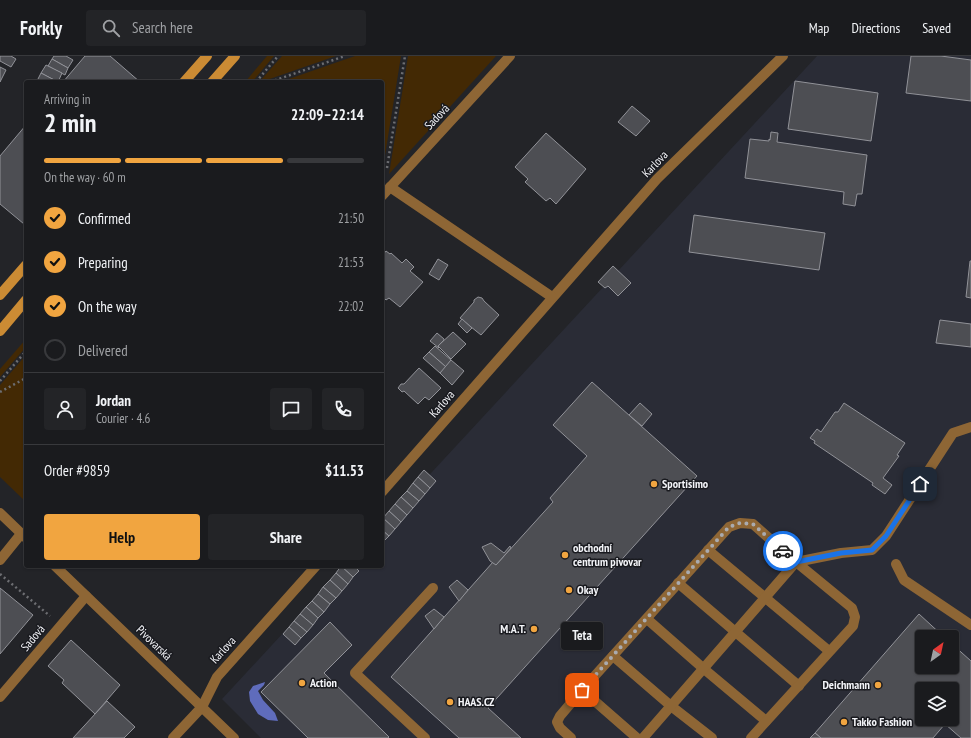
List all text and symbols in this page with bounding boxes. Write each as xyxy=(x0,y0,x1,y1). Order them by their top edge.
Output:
search box xyxy=(86,10,366,46)
text: Forkly xyxy=(20,16,62,40)
icon: search xyxy=(100,17,122,39)
text: Search here xyxy=(132,18,193,37)
text: Map xyxy=(809,19,829,37)
text: Directions xyxy=(851,19,900,37)
text: Saved xyxy=(922,19,951,37)
text: Arriving in xyxy=(44,91,91,108)
street label: Sadová xyxy=(421,101,452,133)
text: 22:09–22:14 xyxy=(291,105,364,124)
text: 2 min xyxy=(44,106,97,139)
street label: Karlova xyxy=(638,147,671,180)
text: On the way · 60 m xyxy=(44,169,126,186)
icon: check xyxy=(44,207,66,229)
text: Confirmed xyxy=(78,209,131,228)
text: 21:50 xyxy=(338,210,364,227)
icon: check xyxy=(44,251,66,273)
text: Preparing xyxy=(78,253,128,272)
text: 21:53 xyxy=(338,254,364,271)
icon: check xyxy=(44,295,66,317)
text: On the way xyxy=(78,297,137,316)
text: 22:02 xyxy=(338,298,364,315)
text: Delivered xyxy=(78,341,128,360)
street label: Karlova xyxy=(426,387,458,420)
button: person xyxy=(44,388,86,430)
button: chat xyxy=(270,388,312,430)
button: phone xyxy=(322,388,364,430)
text: Jordan xyxy=(96,391,131,410)
text: Courier · 4.6 xyxy=(96,410,150,427)
text: Order #9859 xyxy=(44,461,110,480)
text: $11.53 xyxy=(325,461,364,480)
pin xyxy=(903,467,937,501)
icon: home xyxy=(909,473,931,495)
place label: Sportisimo xyxy=(662,476,709,491)
marker: Sportisimo xyxy=(649,479,659,489)
button: Help xyxy=(44,514,200,560)
button: Share xyxy=(208,514,364,560)
courier xyxy=(763,531,803,571)
place label: obchodní centrum pivovar xyxy=(573,540,642,569)
icon: car xyxy=(772,540,794,562)
marker: obchodní centrum pivovar xyxy=(560,550,570,560)
place label: Okay xyxy=(577,582,599,597)
marker: Okay xyxy=(564,585,574,595)
street label: Sadová xyxy=(17,621,48,654)
place label: M.A.T. xyxy=(500,621,526,636)
street label: Pivovarská xyxy=(133,622,176,663)
callout: Teta xyxy=(561,622,603,650)
marker: M.A.T. xyxy=(529,624,539,634)
text: Teta xyxy=(572,627,592,644)
north arrow xyxy=(915,630,959,674)
map controls xyxy=(915,630,959,726)
street label: Karlova xyxy=(207,633,239,666)
pin xyxy=(565,673,599,707)
place label: Action xyxy=(309,675,337,690)
place label: Deichmann xyxy=(822,677,870,692)
marker: Action xyxy=(297,678,307,688)
icon: bag xyxy=(571,679,593,701)
marker: Deichmann xyxy=(873,680,883,690)
button: layers xyxy=(915,682,959,726)
place label: HAAS.CZ xyxy=(458,694,495,709)
marker: HAAS.CZ xyxy=(445,697,455,707)
place label: Takko Fashion xyxy=(852,714,912,729)
marker: Takko Fashion xyxy=(839,717,849,727)

